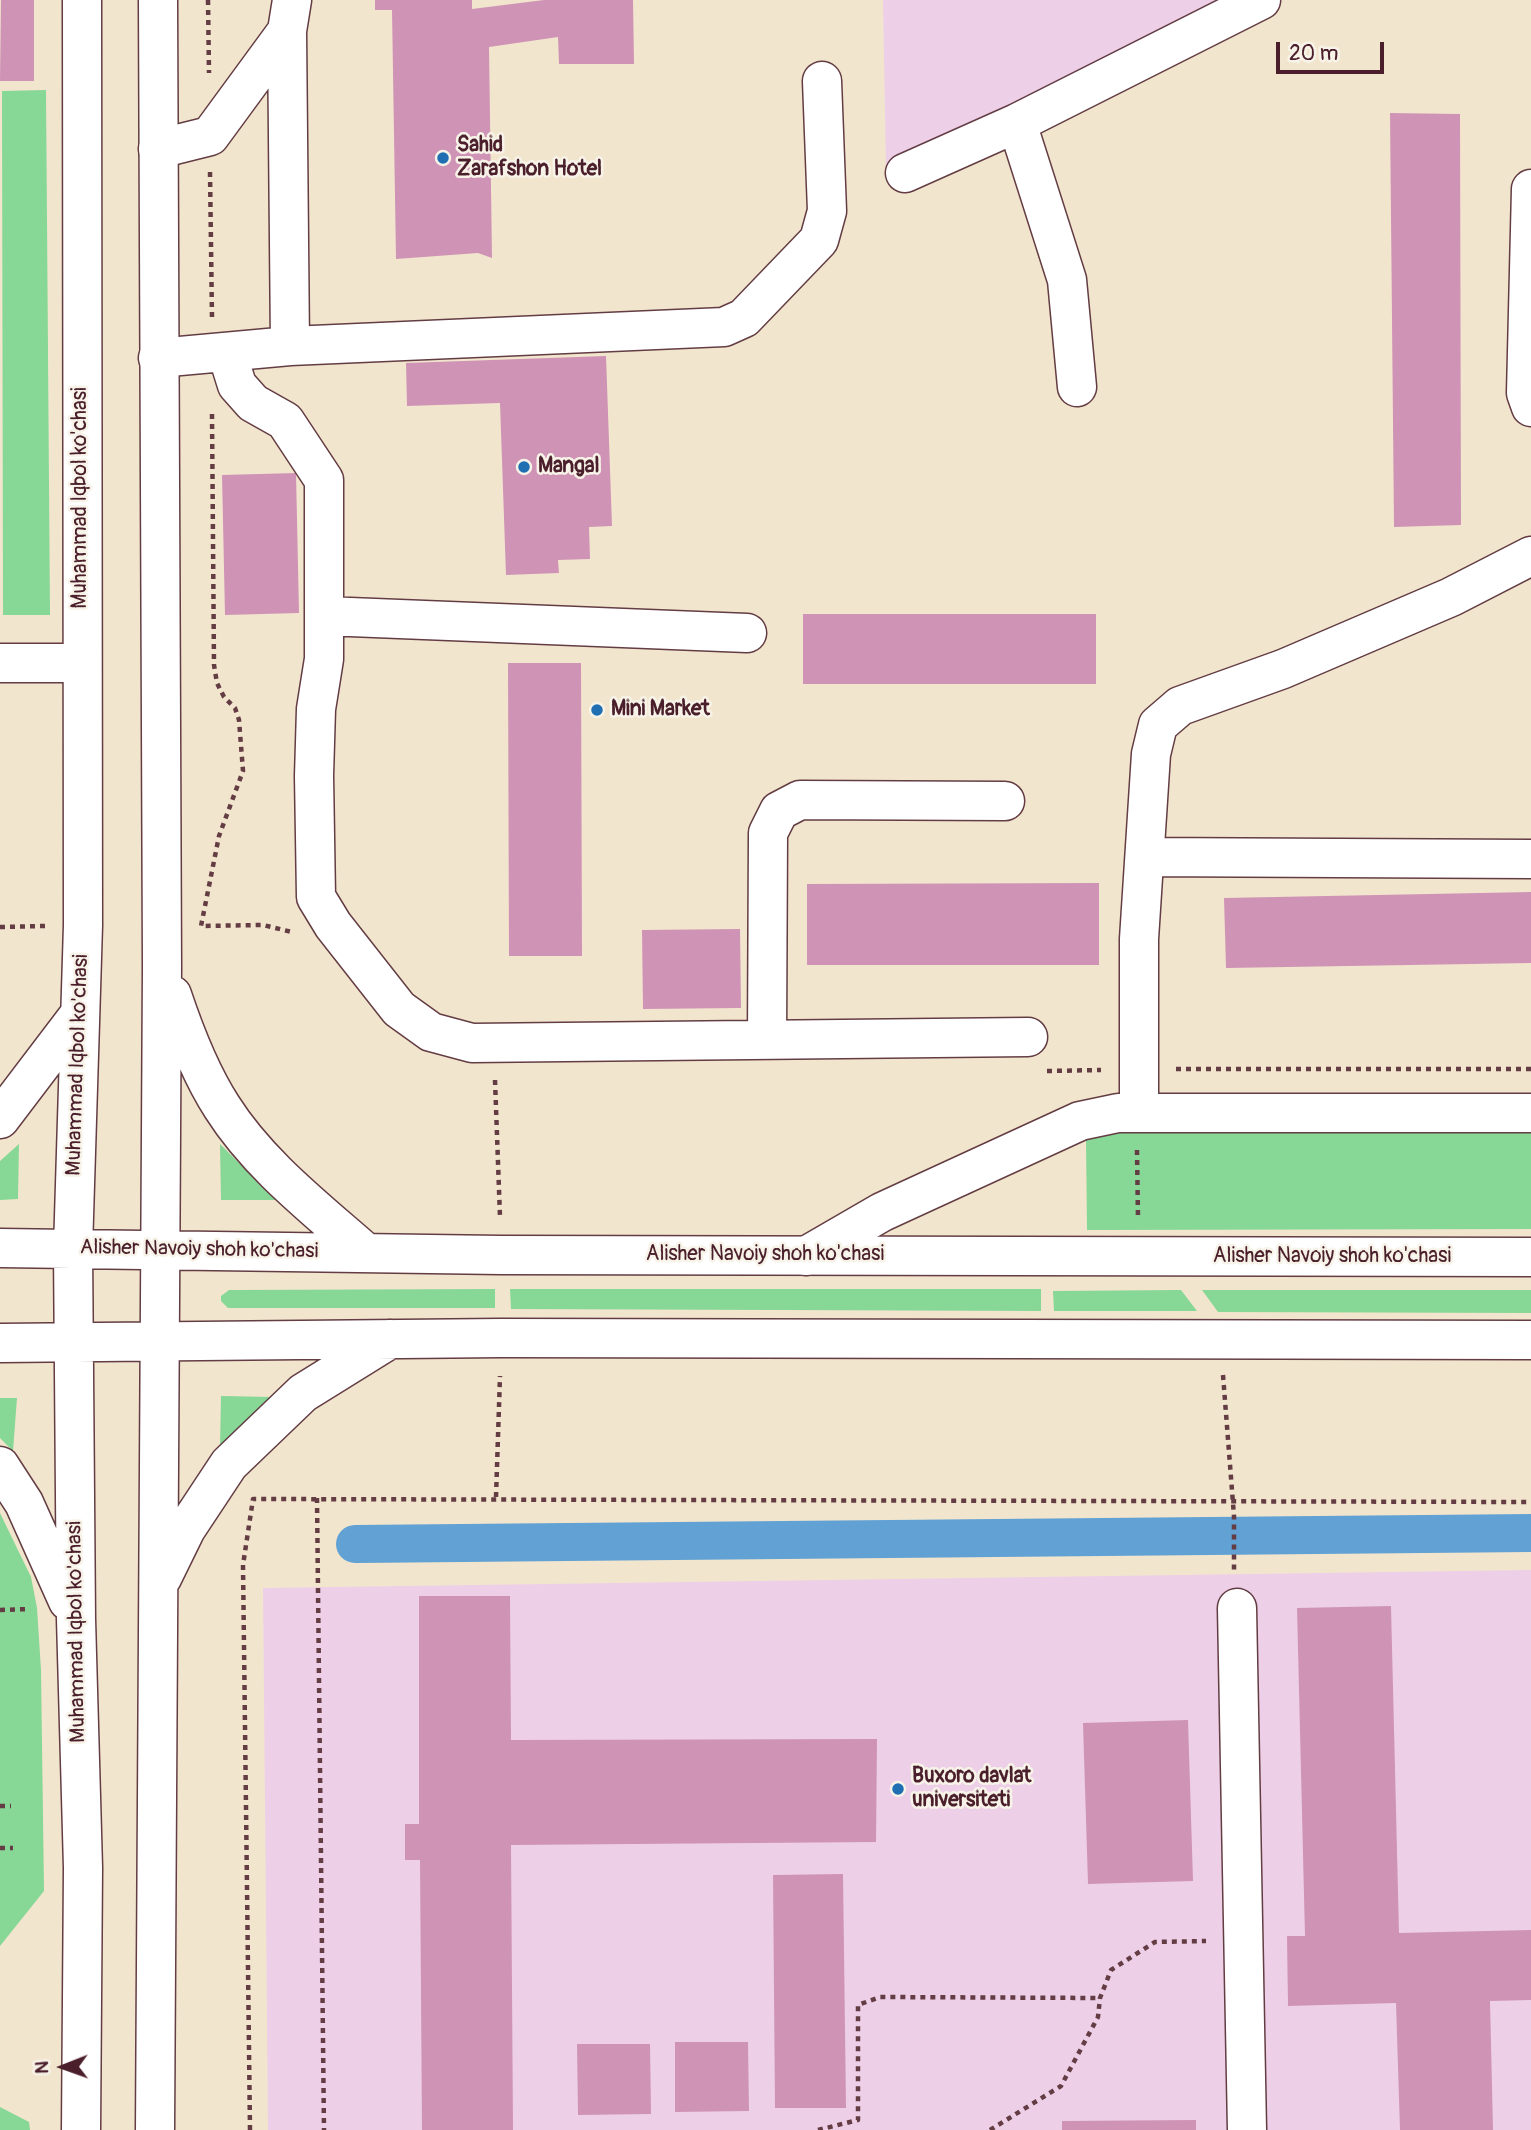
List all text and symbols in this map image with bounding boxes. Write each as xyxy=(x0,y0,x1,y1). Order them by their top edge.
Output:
scale bar xyxy=(1279,28,1388,72)
text: 20 m xyxy=(1289,40,1338,67)
place label: Sahid Zarafshon Hotel xyxy=(457,133,602,183)
marker: Sahid Zarafshon Hotel xyxy=(435,150,451,166)
street label: Muhammad Iqbol ko'chasi xyxy=(68,387,94,609)
place label: Mangal xyxy=(538,454,599,480)
marker: Mangal xyxy=(516,459,532,475)
place label: Mini Market xyxy=(611,697,710,723)
marker: Mini Market xyxy=(589,702,605,718)
street label: Muhammad Iqbol ko'chasi xyxy=(62,954,94,1176)
street label: Alisher Navoiy shoh ko'chasi xyxy=(80,1235,318,1265)
street label: Alisher Navoiy shoh ko'chasi xyxy=(646,1242,884,1268)
street label: Alisher Navoiy shoh ko'chasi xyxy=(1213,1244,1451,1270)
street label: Muhammad Iqbol ko'chasi xyxy=(62,1521,92,1743)
place label: Buxoro davlat universiteti xyxy=(912,1764,1031,1814)
marker: Buxoro davlat universiteti xyxy=(890,1781,906,1797)
north arrow xyxy=(28,2032,98,2102)
text: N xyxy=(30,2061,54,2074)

